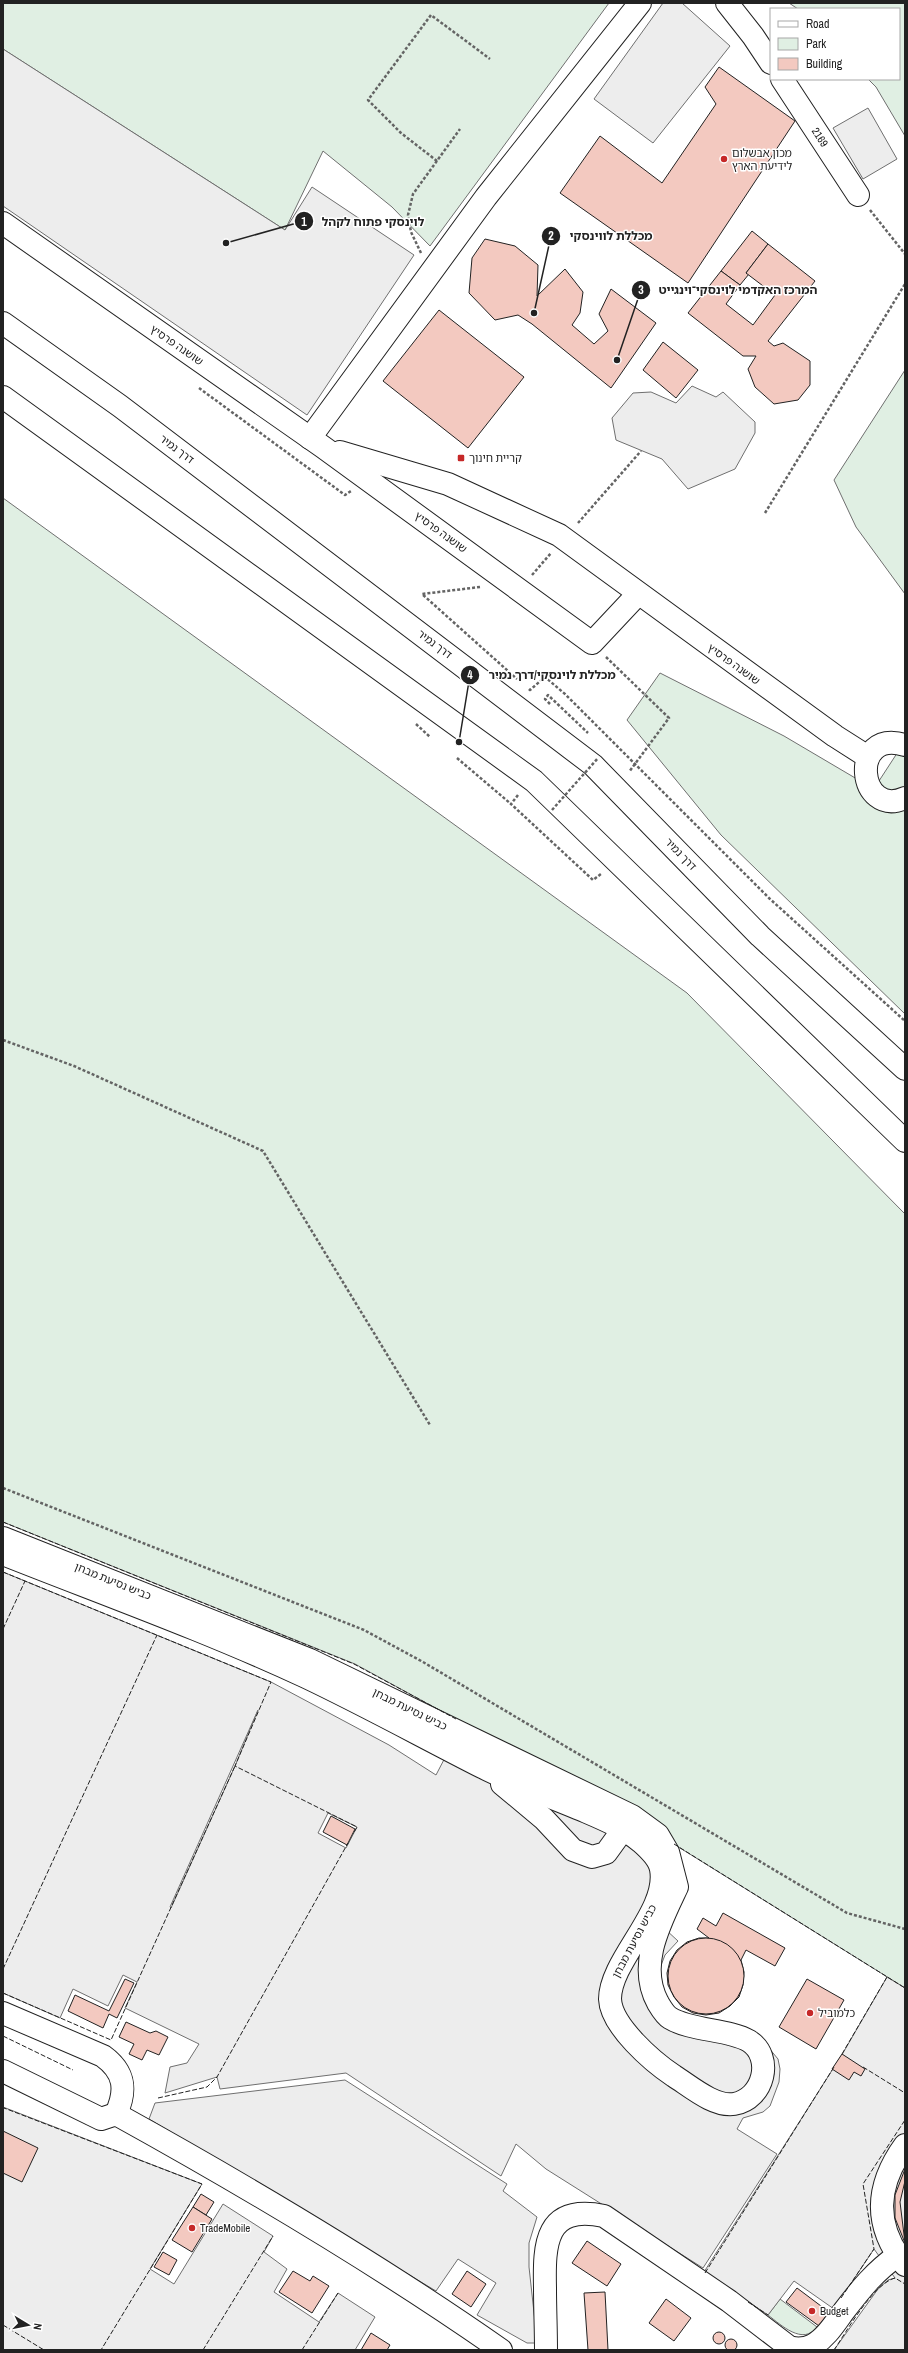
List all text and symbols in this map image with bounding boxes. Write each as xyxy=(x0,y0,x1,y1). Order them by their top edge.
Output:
legend xyxy=(770,8,900,80)
text: Road xyxy=(806,16,830,32)
text: Park xyxy=(806,36,826,52)
text: Building xyxy=(806,56,843,72)
street label: 2169 xyxy=(809,125,831,149)
place label: מכון אבשלום לידיעת הארץ xyxy=(732,146,792,173)
marker: מכון אבשלום לידיעת הארץ xyxy=(719,154,729,164)
callout: לוינסקי פתוח לקהל xyxy=(294,209,432,233)
text: 1 xyxy=(301,214,307,230)
text: לוינסקי פתוח לקהל xyxy=(322,214,425,230)
callout: מכללת לווינסקי xyxy=(541,224,660,248)
text: 2 xyxy=(548,228,554,244)
text: מכללת לווינסקי xyxy=(570,228,653,244)
callout: המרכז האקדמי לוינסקי־וינגייט xyxy=(631,278,826,302)
text: 3 xyxy=(638,282,644,298)
text: המרכז האקדמי לוינסקי־וינגייט xyxy=(659,282,817,298)
street label: שושנה פרסיץ xyxy=(148,322,206,368)
street label: דרך נמיר xyxy=(157,431,197,467)
place label: קריית חינוך xyxy=(469,451,522,465)
marker: קריית חינוך xyxy=(456,453,466,463)
street label: שושנה פרסיץ xyxy=(412,508,470,556)
street label: דרך נמיר xyxy=(415,626,455,662)
street label: שושנה פרסיץ xyxy=(705,640,763,688)
callout: מכללת לוינסקי/דרך נמיר xyxy=(460,663,623,687)
text: 4 xyxy=(467,667,473,683)
text: מכללת לוינסקי/דרך נמיר xyxy=(488,667,616,683)
street label: דרך נמיר xyxy=(662,835,700,873)
street label: כביש נסיעת מבחן xyxy=(73,1559,154,1603)
street label: כביש נסיעת מבחן xyxy=(370,1685,450,1733)
street label: כביש נסיעת מבחן xyxy=(609,1902,659,1980)
place label: כלמוביל xyxy=(818,2006,856,2020)
marker: כלמוביל xyxy=(805,2008,815,2018)
place label: TradeMobile xyxy=(200,2221,250,2235)
marker: TradeMobile xyxy=(187,2223,197,2233)
place label: Budget xyxy=(820,2304,849,2318)
north arrow xyxy=(8,2305,48,2345)
marker: Budget xyxy=(807,2306,817,2316)
text: N xyxy=(30,2322,45,2331)

